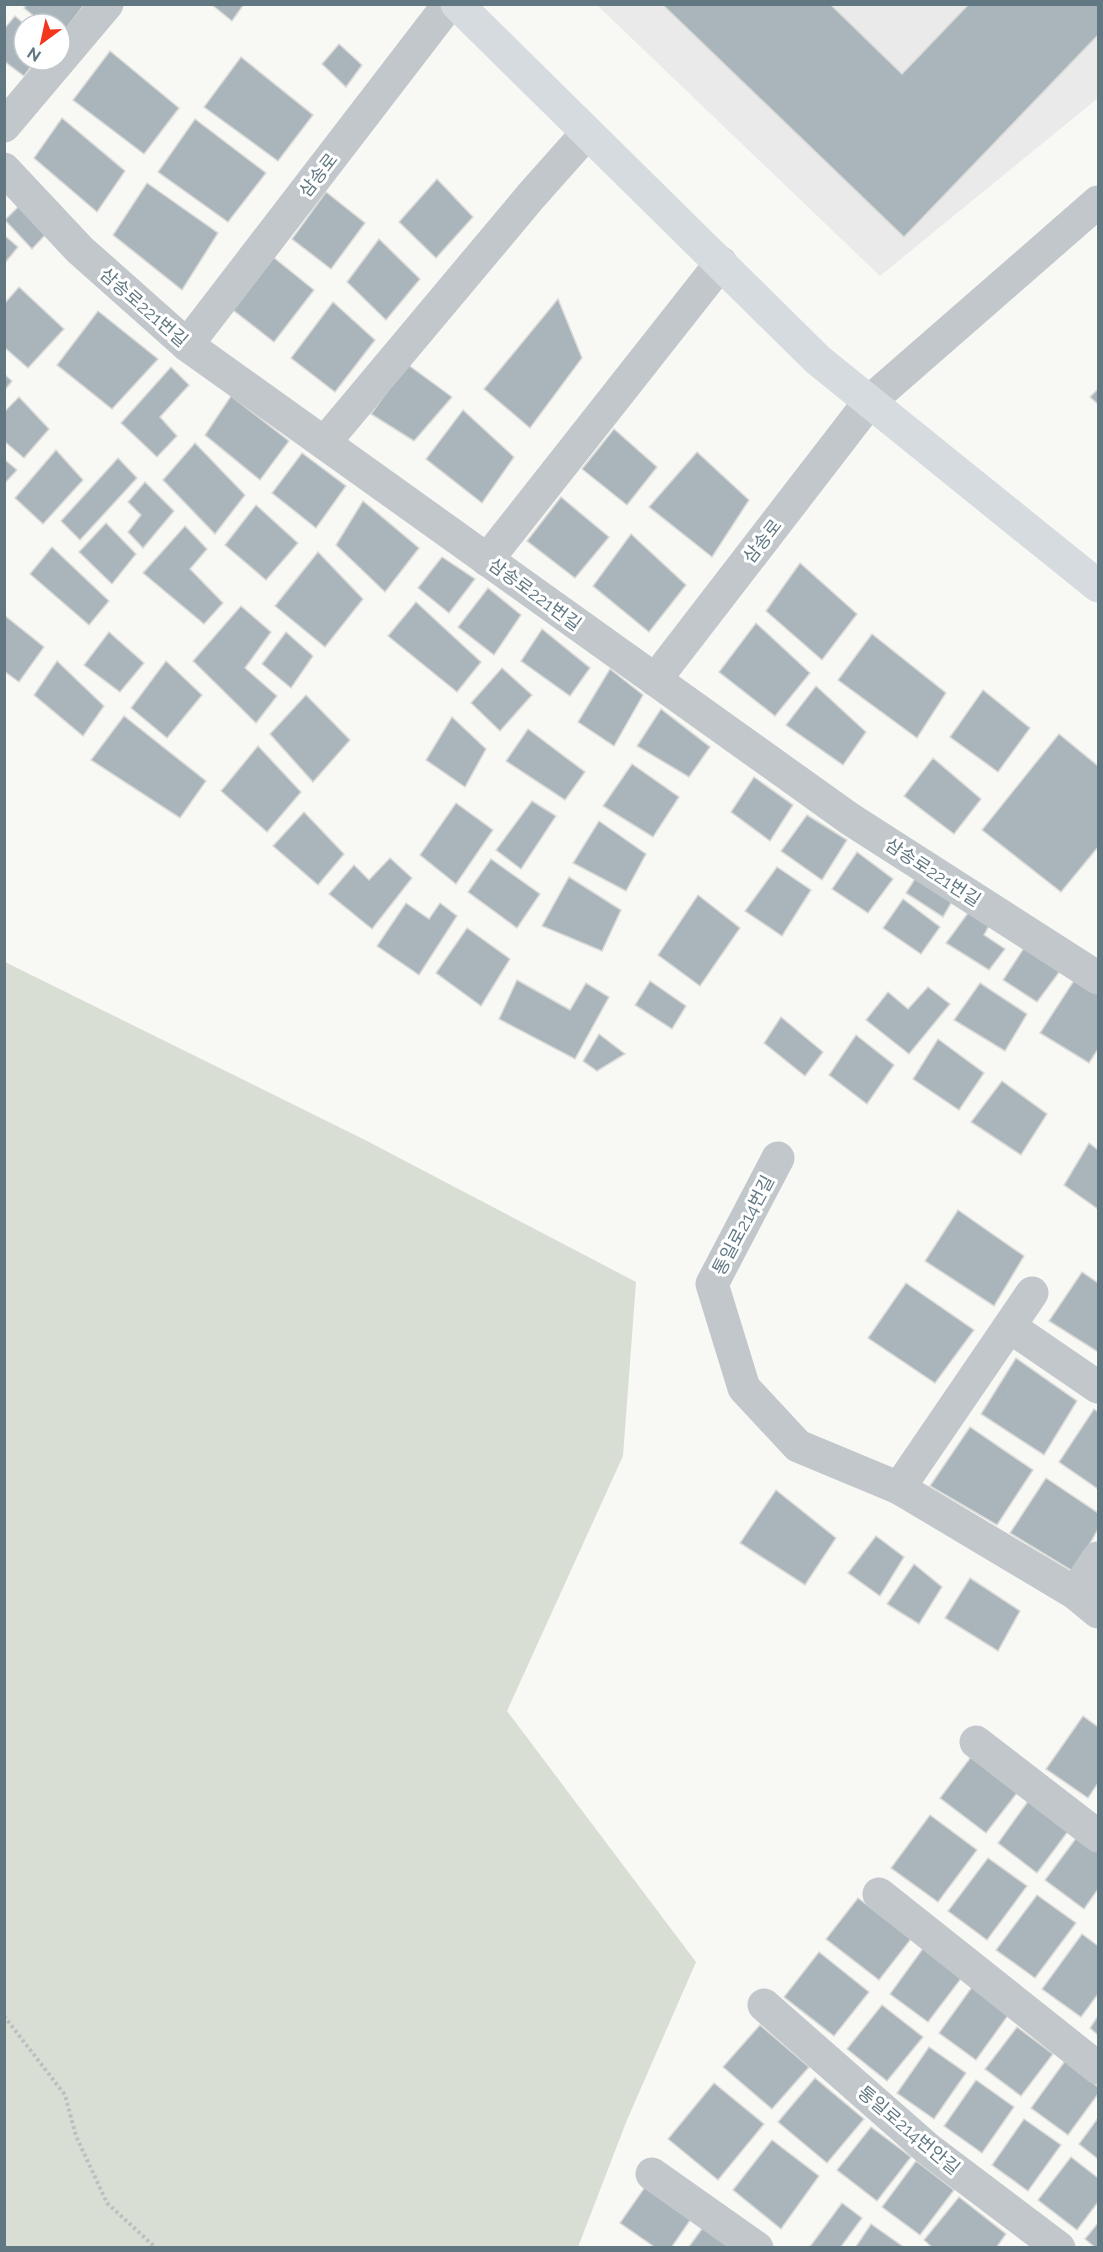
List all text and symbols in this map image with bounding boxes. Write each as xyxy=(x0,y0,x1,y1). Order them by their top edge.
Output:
north arrow xyxy=(12,12,72,72)
text: N xyxy=(24,43,44,65)
street label: 삼송로 xyxy=(294,149,342,201)
street label: 삼송로221번길 xyxy=(96,263,192,351)
street label: 삼송로 xyxy=(738,515,786,567)
street label: 삼송로221번길 xyxy=(485,553,585,635)
street label: 삼송로221번길 xyxy=(881,833,985,911)
street label: 통일로214번길 xyxy=(708,1172,778,1278)
street label: 통일로214번안길 xyxy=(854,2081,964,2179)

